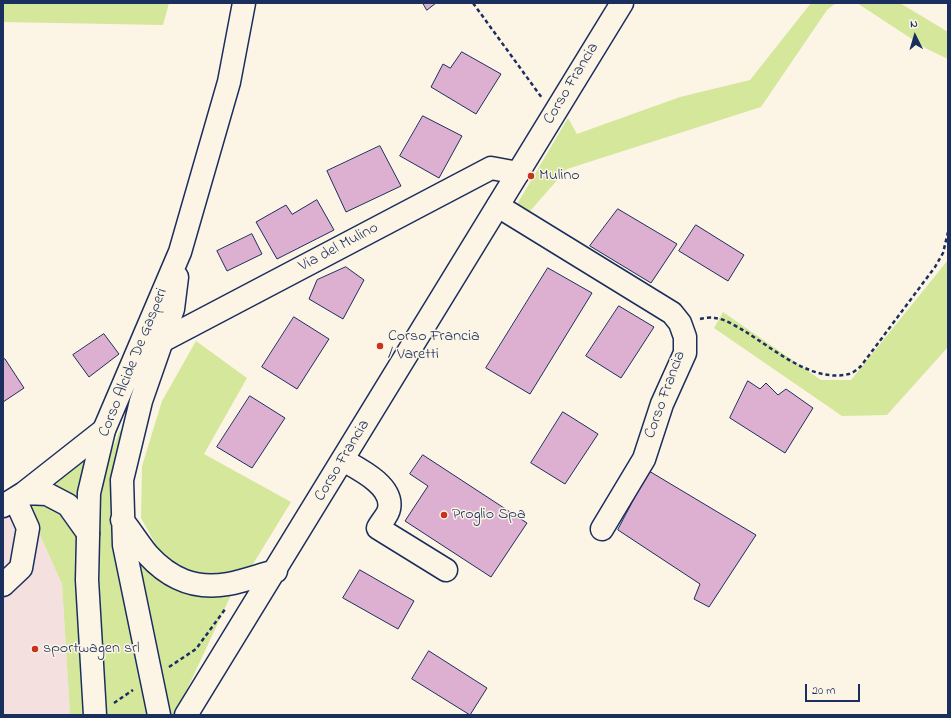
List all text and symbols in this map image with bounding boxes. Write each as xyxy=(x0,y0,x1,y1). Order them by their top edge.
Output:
north arrow xyxy=(895,16,935,56)
text: N xyxy=(910,16,918,32)
street label: Corso Francia xyxy=(540,40,604,128)
place label: Mulino xyxy=(539,166,580,186)
marker: Mulino xyxy=(526,171,536,181)
street label: Via del Mulino xyxy=(296,219,382,277)
street label: Corso Alcide De Gasperi xyxy=(95,286,173,440)
place label: Corso Francia / Varetti xyxy=(388,327,480,365)
marker: Corso Francia / Varetti xyxy=(375,341,385,351)
street label: Corso Francia xyxy=(641,349,691,441)
street label: Corso Francia xyxy=(311,417,375,505)
place label: Proglio Spa xyxy=(452,505,526,525)
marker: Proglio Spa xyxy=(439,510,449,520)
place label: sportwagen srl xyxy=(43,639,140,659)
marker: sportwagen srl xyxy=(30,644,40,654)
scale bar xyxy=(807,676,862,702)
text: 20 m xyxy=(812,682,835,700)

